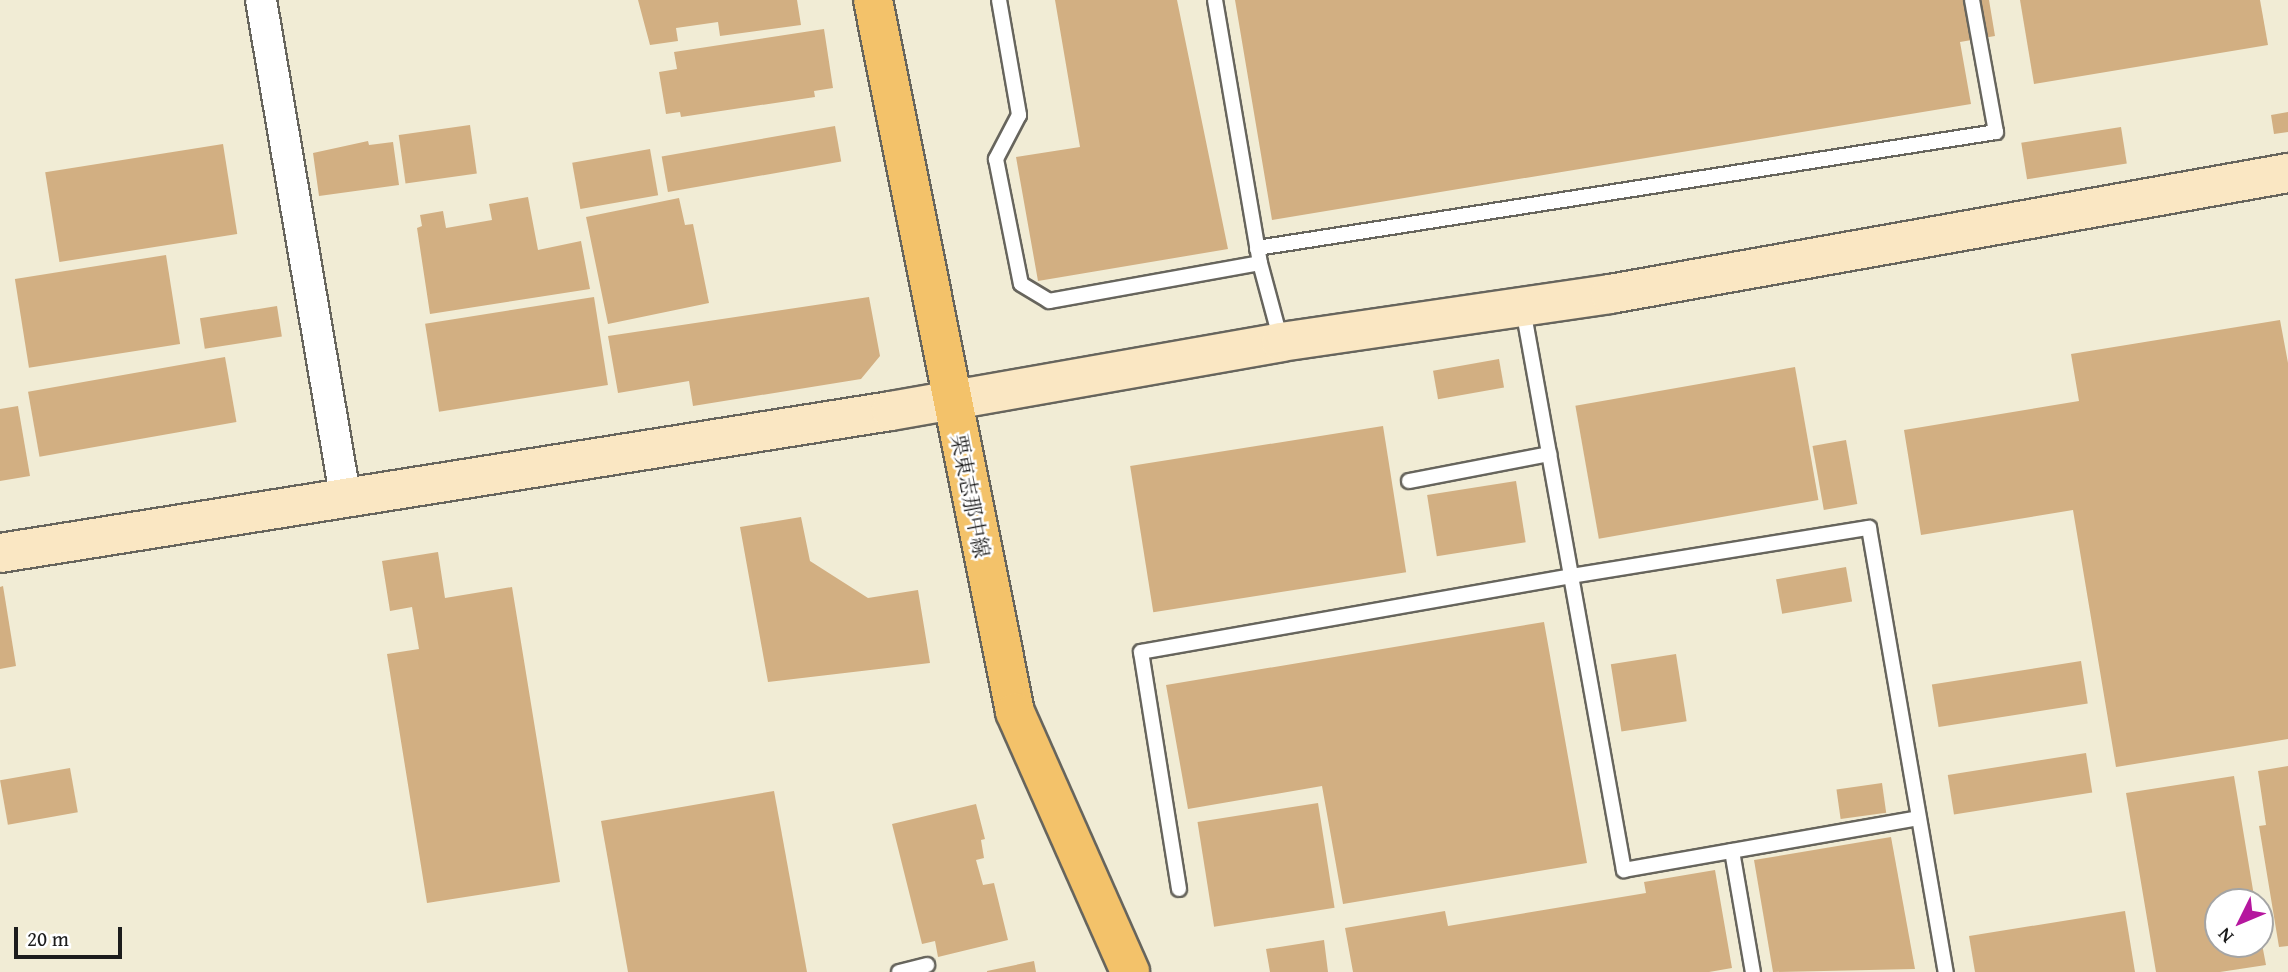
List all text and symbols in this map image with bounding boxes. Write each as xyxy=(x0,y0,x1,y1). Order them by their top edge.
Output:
street label: 栗東志那中線 xyxy=(946,432,994,560)
north arrow xyxy=(2204,888,2274,958)
scale bar xyxy=(18,912,126,956)
text: N xyxy=(2211,922,2240,950)
text: 20 m xyxy=(27,923,69,954)

